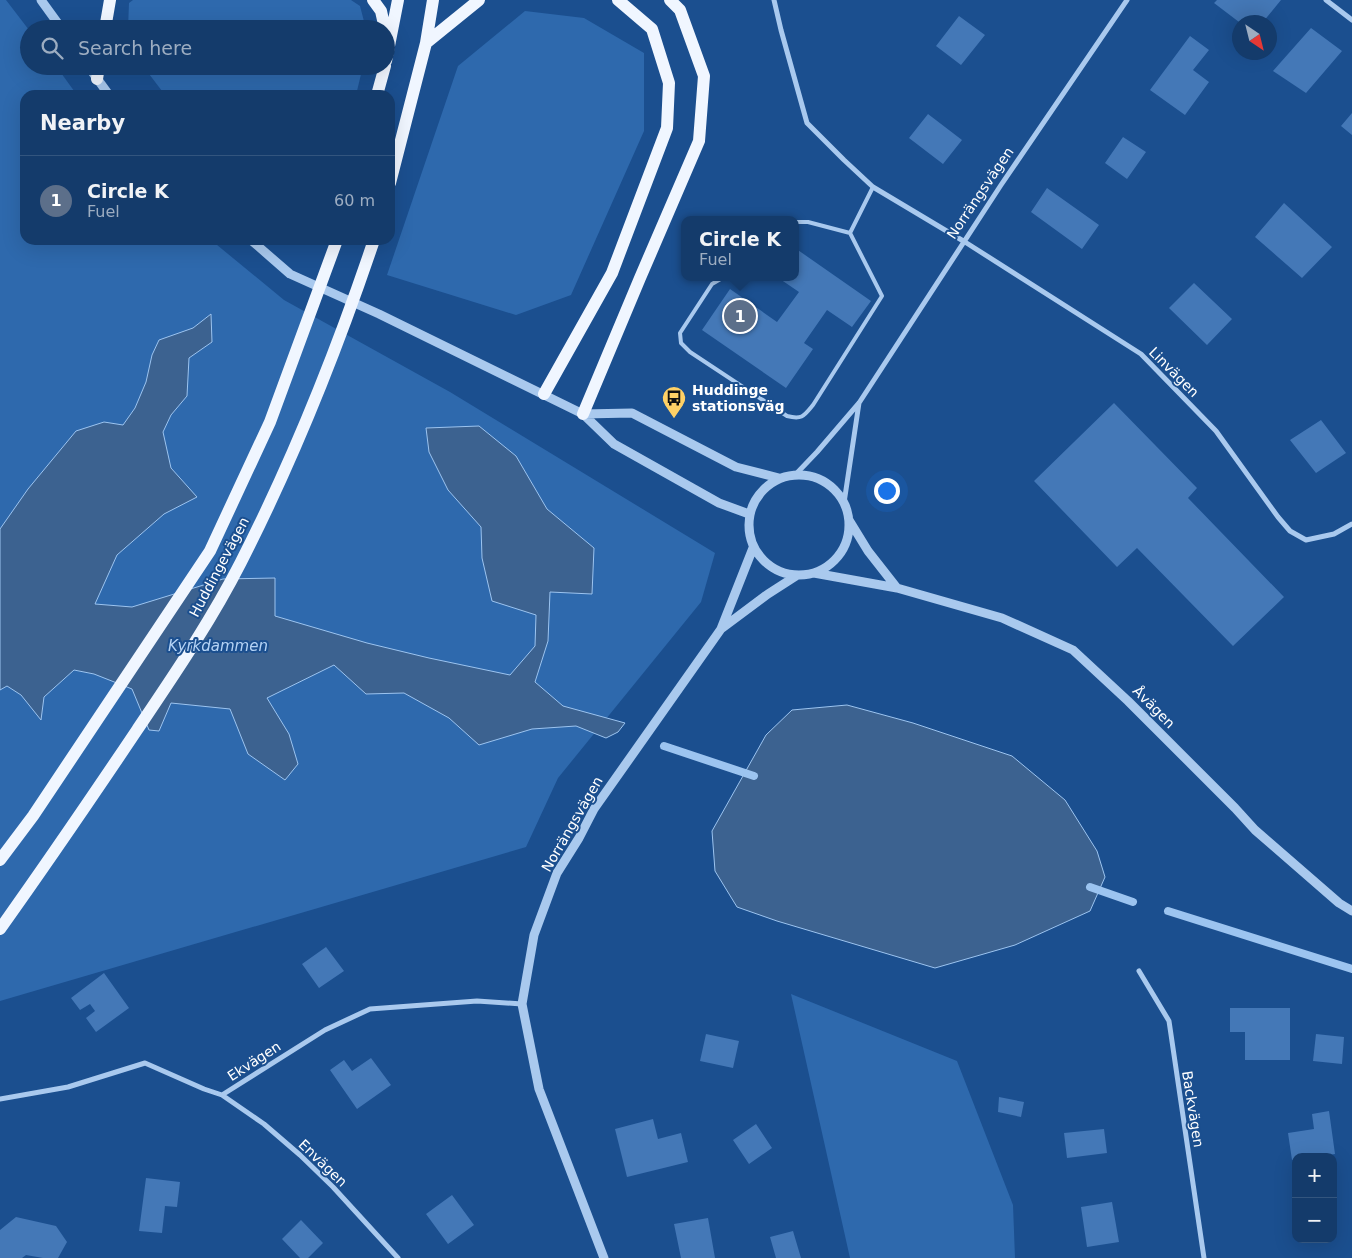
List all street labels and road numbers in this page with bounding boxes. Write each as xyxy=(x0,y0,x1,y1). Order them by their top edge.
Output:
street label: Norrängsvägen xyxy=(943,144,1017,242)
street label: Linvägen xyxy=(1146,344,1202,400)
street label: Huddingevägen xyxy=(186,514,252,620)
street label: Åvägen xyxy=(1130,683,1178,731)
street label: Norrängsvägen xyxy=(538,774,606,874)
street label: Ekvägen xyxy=(224,1038,284,1084)
street label: Backvägen xyxy=(1179,1070,1207,1148)
street label: Envägen xyxy=(296,1136,350,1190)

